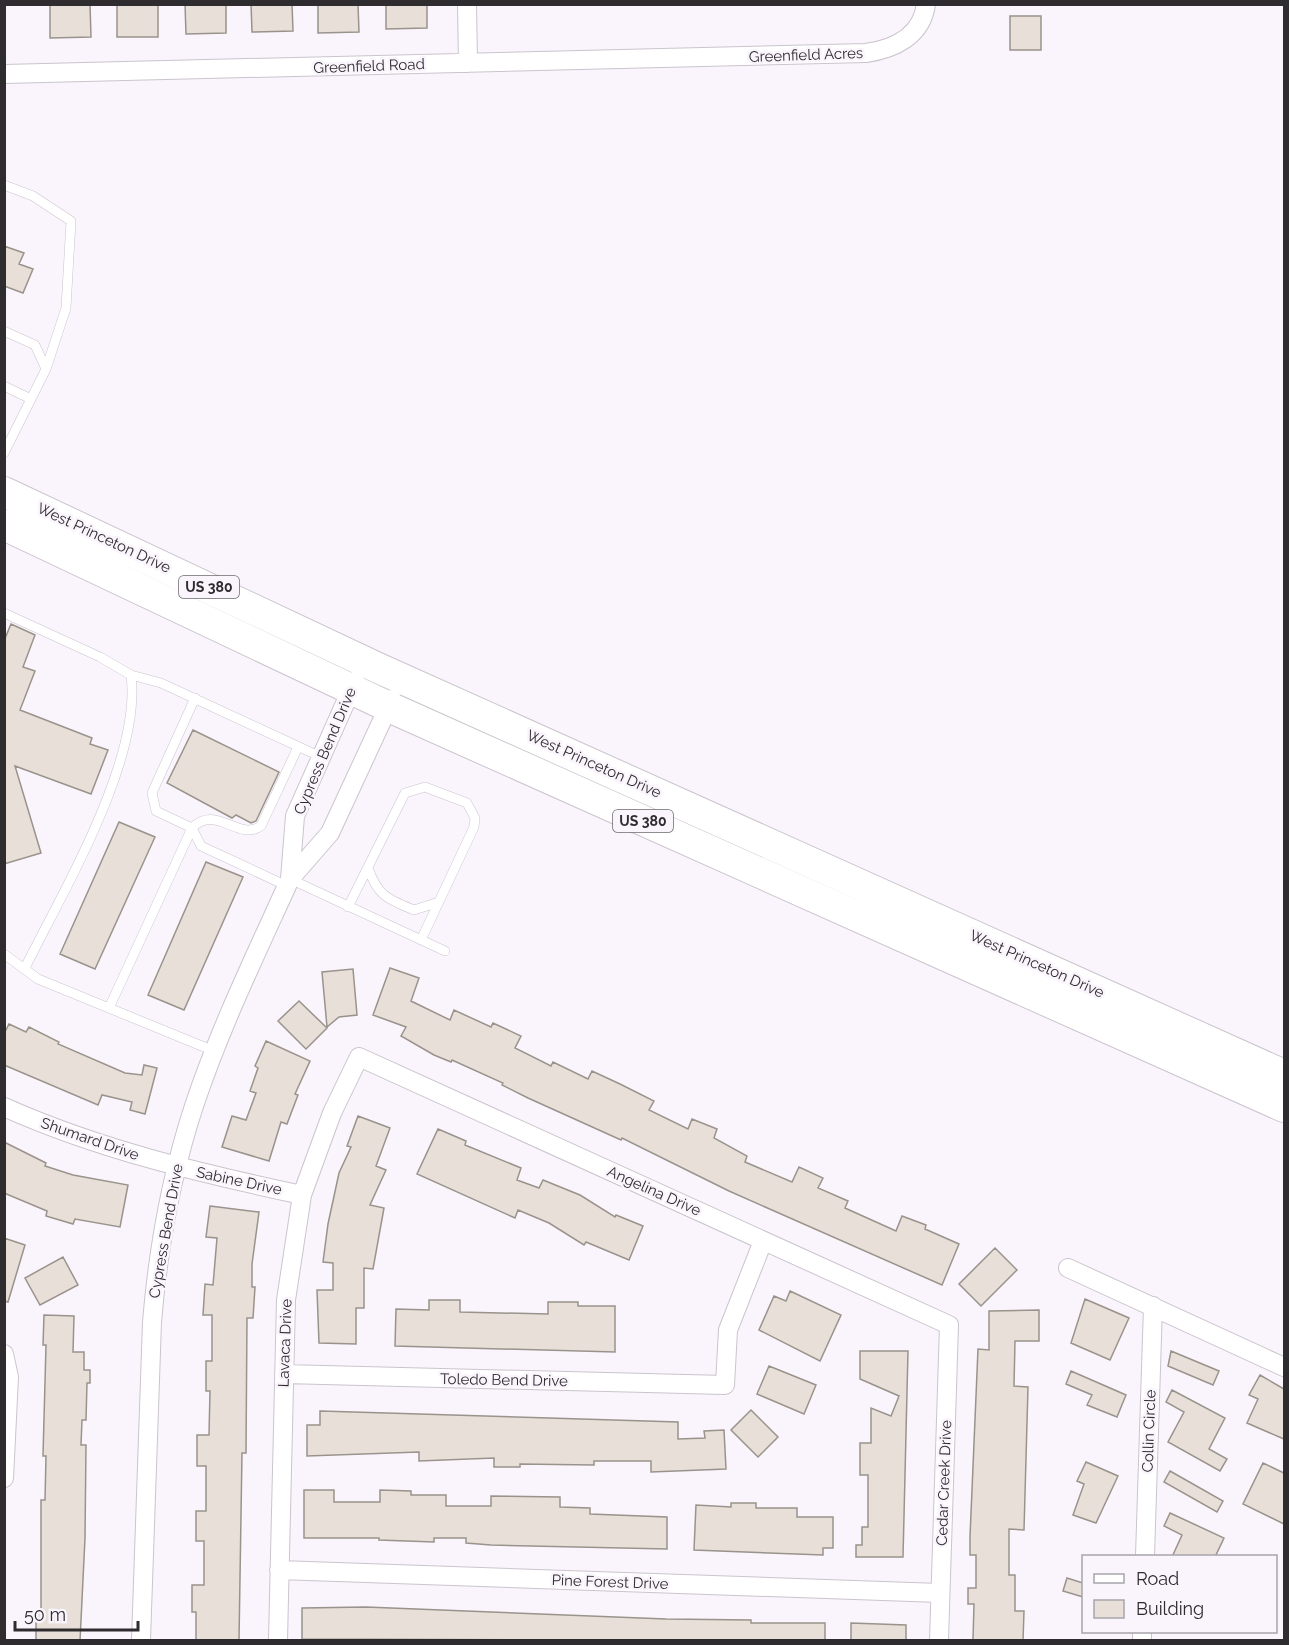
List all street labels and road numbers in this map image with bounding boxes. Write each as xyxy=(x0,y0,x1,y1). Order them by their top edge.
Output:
street label: Greenfield Acres xyxy=(749,44,863,66)
street label: Greenfield Road xyxy=(313,55,425,77)
street label: West Princeton Drive xyxy=(34,499,174,577)
road number: US 380 xyxy=(179,576,239,598)
street label: Cypress Bend Drive xyxy=(290,685,360,817)
street label: West Princeton Drive xyxy=(524,726,664,802)
road number: US 380 xyxy=(613,810,673,832)
street label: West Princeton Drive xyxy=(967,926,1107,1002)
street label: Shumard Drive xyxy=(39,1114,142,1164)
street label: Cypress Bend Drive xyxy=(145,1162,187,1300)
street label: Angelina Drive xyxy=(604,1162,704,1220)
street label: Sabine Drive xyxy=(195,1163,284,1199)
street label: Lavaca Drive xyxy=(274,1298,296,1388)
street label: Toledo Bend Drive xyxy=(440,1370,568,1390)
street label: Collin Circle xyxy=(1139,1389,1159,1473)
street label: Cedar Creek Drive xyxy=(933,1420,955,1546)
street label: Pine Forest Drive xyxy=(551,1571,669,1593)

